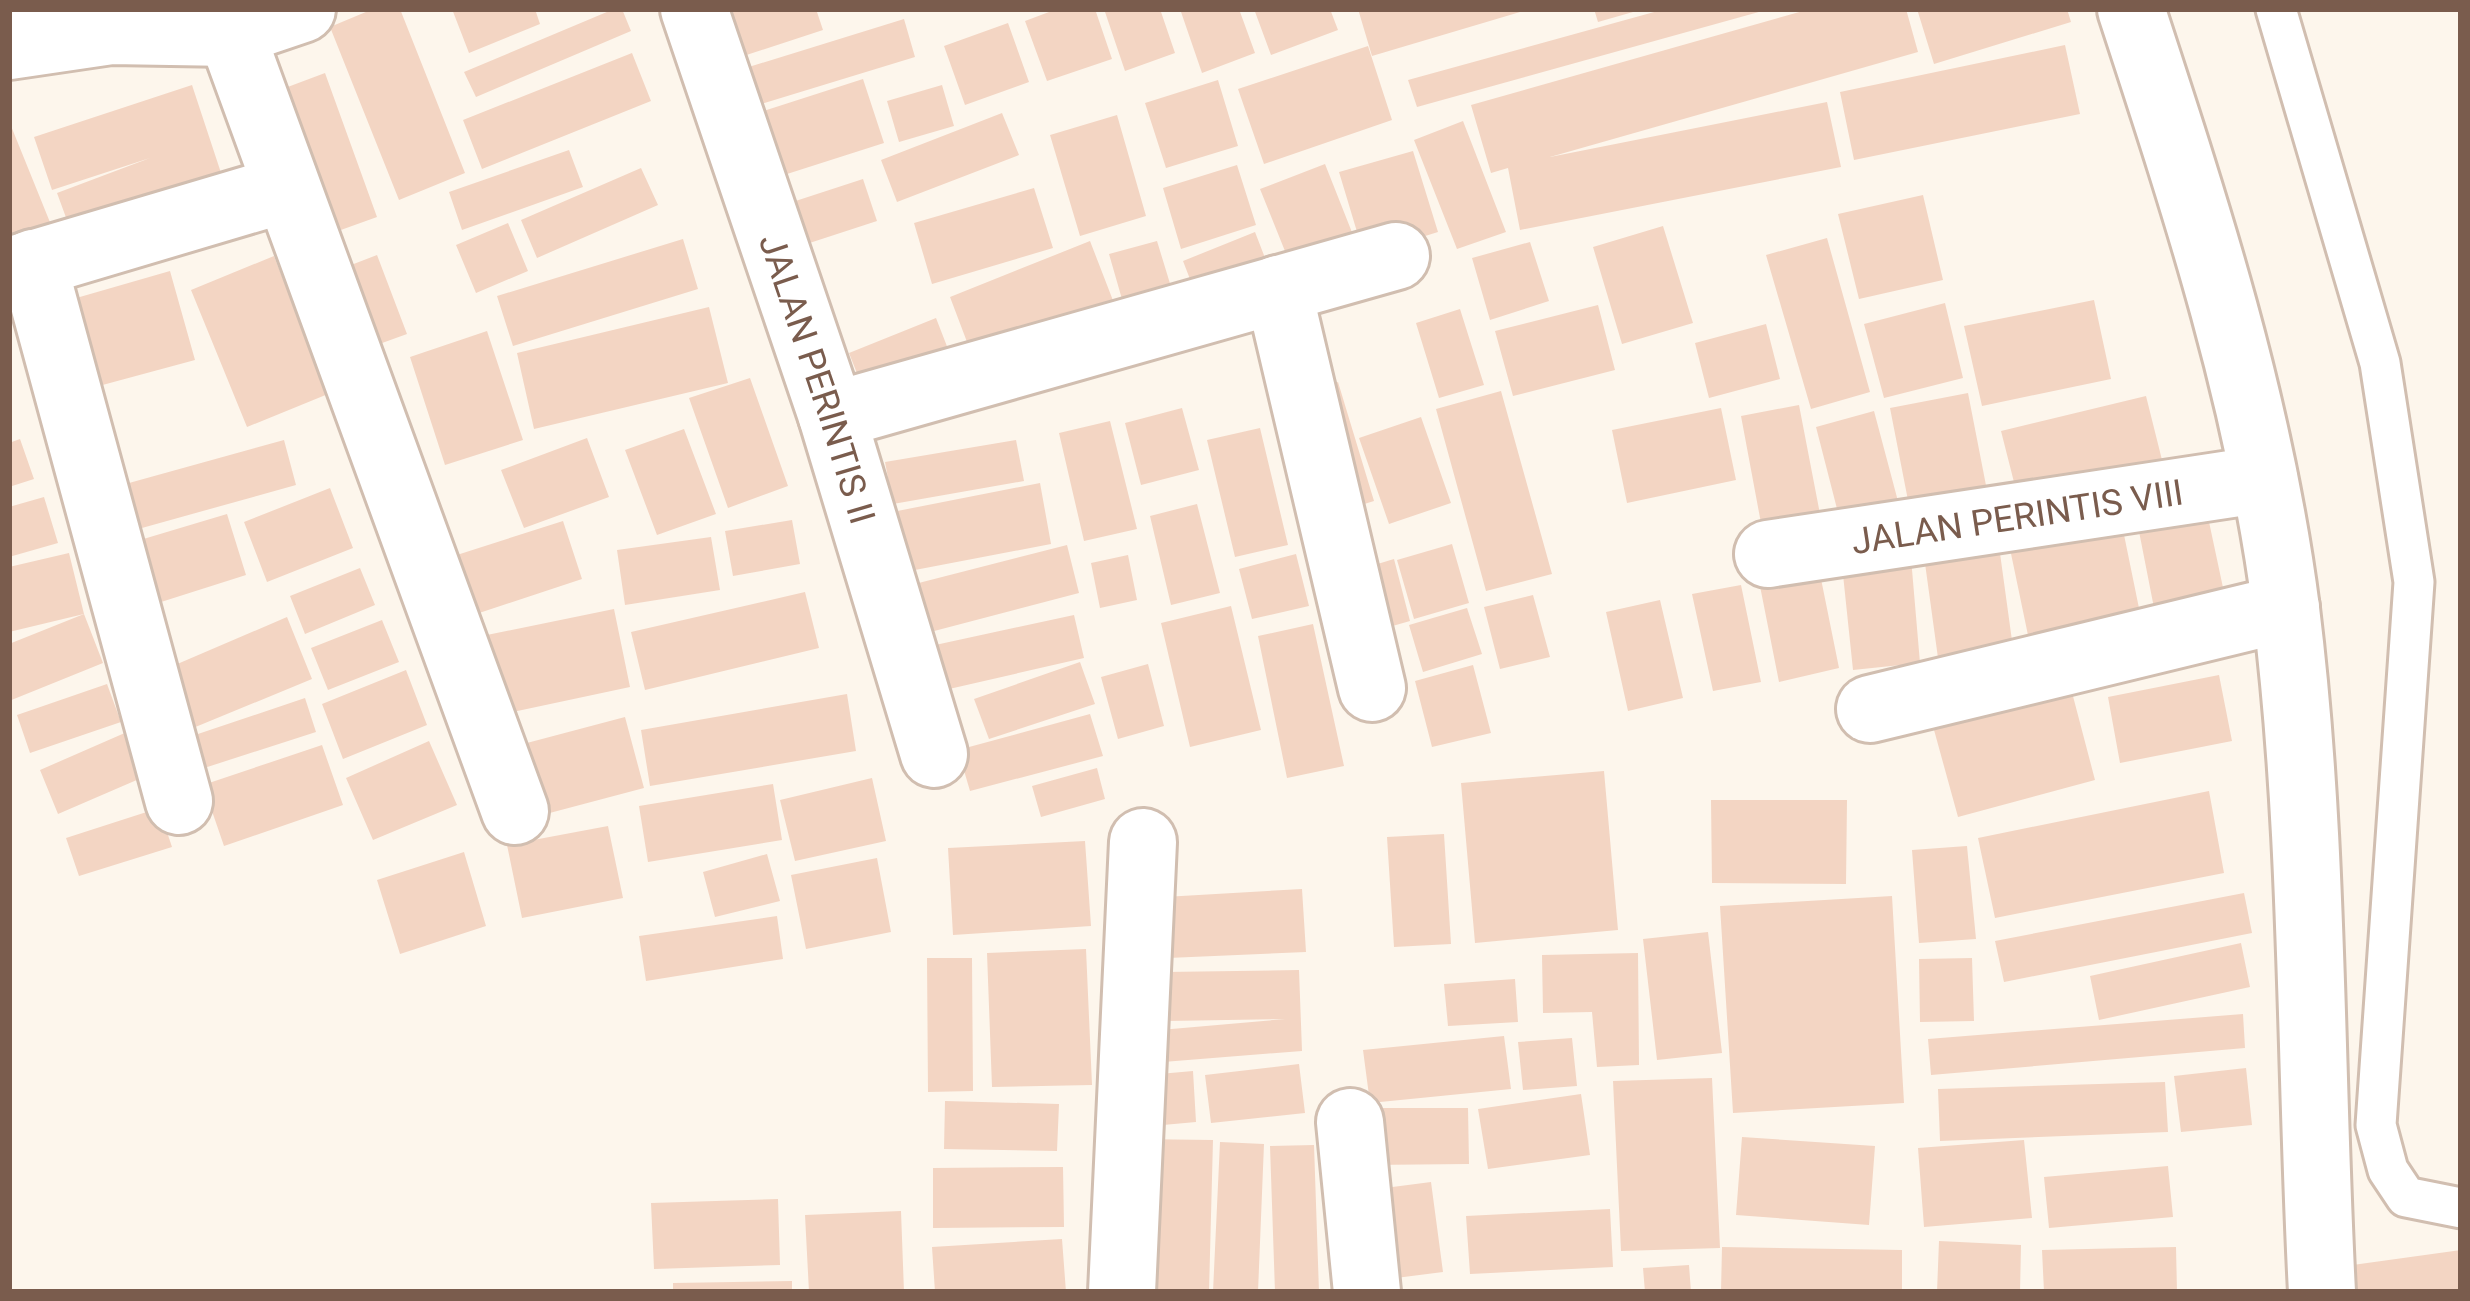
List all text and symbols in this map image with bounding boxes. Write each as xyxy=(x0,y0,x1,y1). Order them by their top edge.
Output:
street label: JALAN PERINTIS II xyxy=(750,229,883,529)
street label: JALAN PERINTIS VIII xyxy=(1849,472,2186,563)

